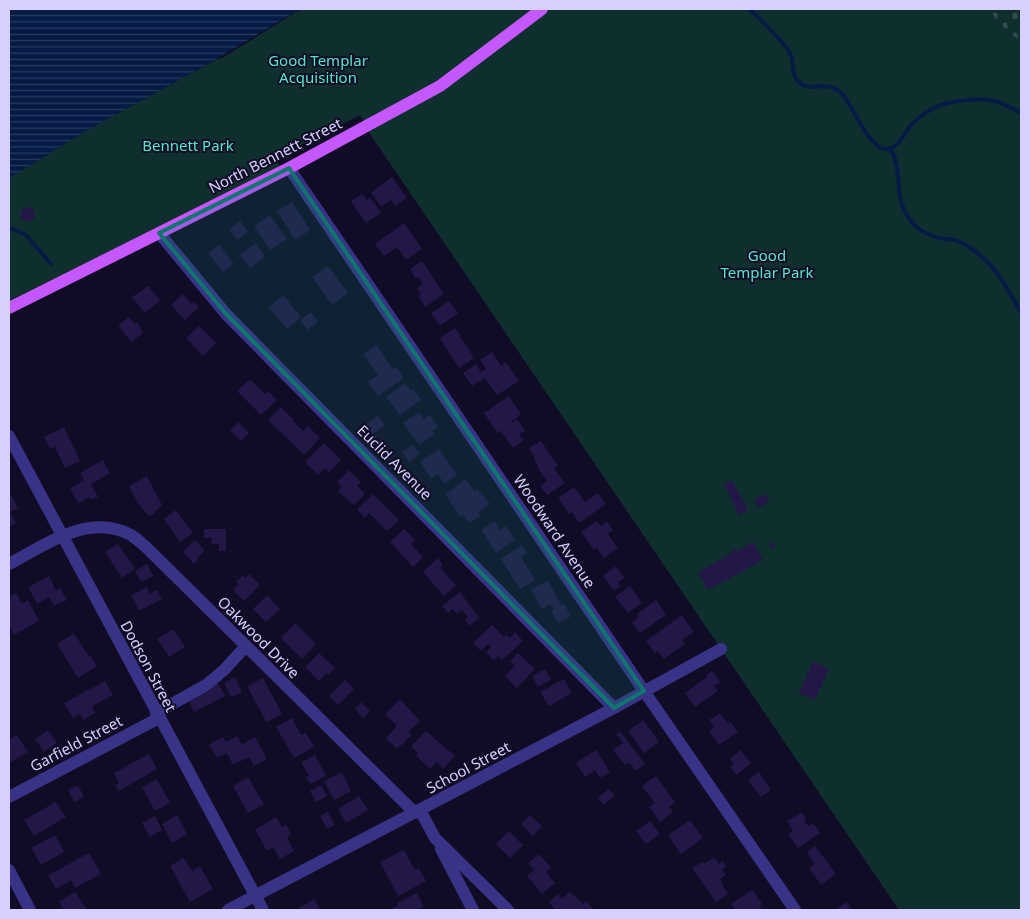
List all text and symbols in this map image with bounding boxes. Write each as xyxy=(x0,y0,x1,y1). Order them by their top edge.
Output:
park label: Good Templar Acquisition xyxy=(268,50,368,87)
street label: North Bennett Street xyxy=(205,112,346,197)
park label: Bennett Park xyxy=(142,135,234,155)
park label: Good Templar Park xyxy=(720,245,814,282)
street label: Euclid Avenue xyxy=(353,420,437,504)
street label: Woodward Avenue xyxy=(510,470,600,592)
street label: Oakwood Drive xyxy=(214,592,304,682)
street label: Dodson Street xyxy=(117,617,182,716)
street label: Garfield Street xyxy=(26,710,126,776)
street label: School Street xyxy=(422,736,514,798)

